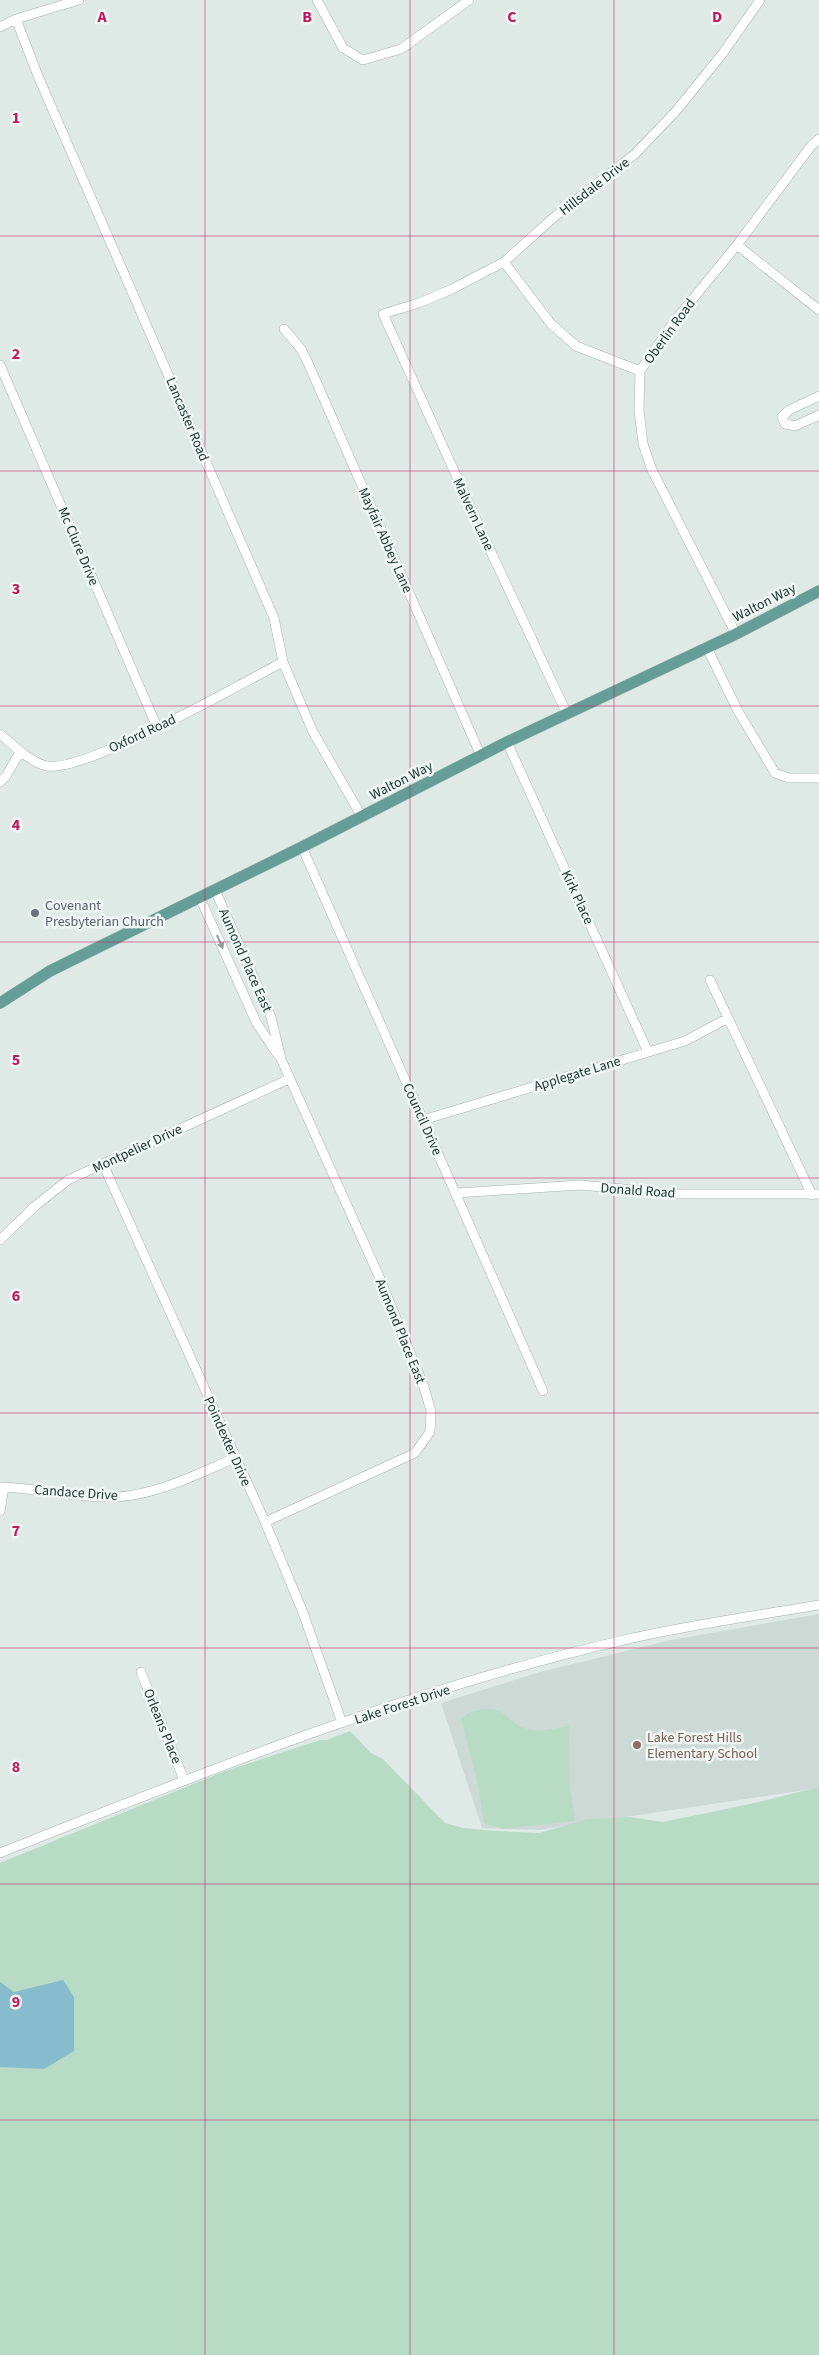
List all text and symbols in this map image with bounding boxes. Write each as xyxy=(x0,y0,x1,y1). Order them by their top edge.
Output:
text: A xyxy=(96,6,107,28)
text: B xyxy=(302,6,312,28)
text: C xyxy=(507,6,517,28)
text: D xyxy=(712,6,722,28)
text: 1 xyxy=(12,107,20,129)
street label: Hillsdale Drive xyxy=(555,153,634,221)
street label: Oberlin Road xyxy=(639,295,700,368)
text: 2 xyxy=(12,343,20,365)
street label: Lancaster Road xyxy=(160,374,214,465)
street label: Malvern Lane xyxy=(448,475,499,554)
street label: Mayfair Abbey Lane xyxy=(353,484,417,596)
street label: Mc Clure Drive xyxy=(53,504,104,589)
text: 3 xyxy=(12,578,20,600)
street label: Walton Way xyxy=(729,578,800,627)
street label: Oxford Road xyxy=(105,710,179,758)
street label: Walton Way xyxy=(366,756,437,805)
text: 4 xyxy=(12,814,21,836)
street label: Kirk Place xyxy=(556,867,598,928)
place label: Covenant Presbyterian Church xyxy=(45,896,164,932)
street label: Aumond Place East xyxy=(213,905,277,1016)
marker: Covenant Presbyterian Church xyxy=(29,907,41,919)
one-way arrow xyxy=(216,935,224,949)
text: 5 xyxy=(12,1049,20,1071)
street label: Applegate Lane xyxy=(531,1051,623,1097)
street label: Council Drive xyxy=(397,1080,447,1159)
street label: Montpelier Drive xyxy=(89,1119,186,1178)
street label: Donald Road xyxy=(600,1178,676,1204)
street label: Aumond Place East xyxy=(370,1276,430,1387)
text: 6 xyxy=(12,1285,20,1307)
street label: Poindexter Drive xyxy=(198,1393,256,1490)
street label: Candace Drive xyxy=(33,1480,118,1506)
text: 7 xyxy=(12,1520,20,1542)
street label: Lake Forest Drive xyxy=(352,1680,453,1730)
street label: Orleans Place xyxy=(138,1686,186,1767)
place label: Lake Forest Hills Elementary School xyxy=(647,1728,758,1764)
marker: Lake Forest Hills Elementary School xyxy=(631,1739,643,1751)
text: 8 xyxy=(12,1756,20,1778)
text: 9 xyxy=(12,1991,20,2013)

